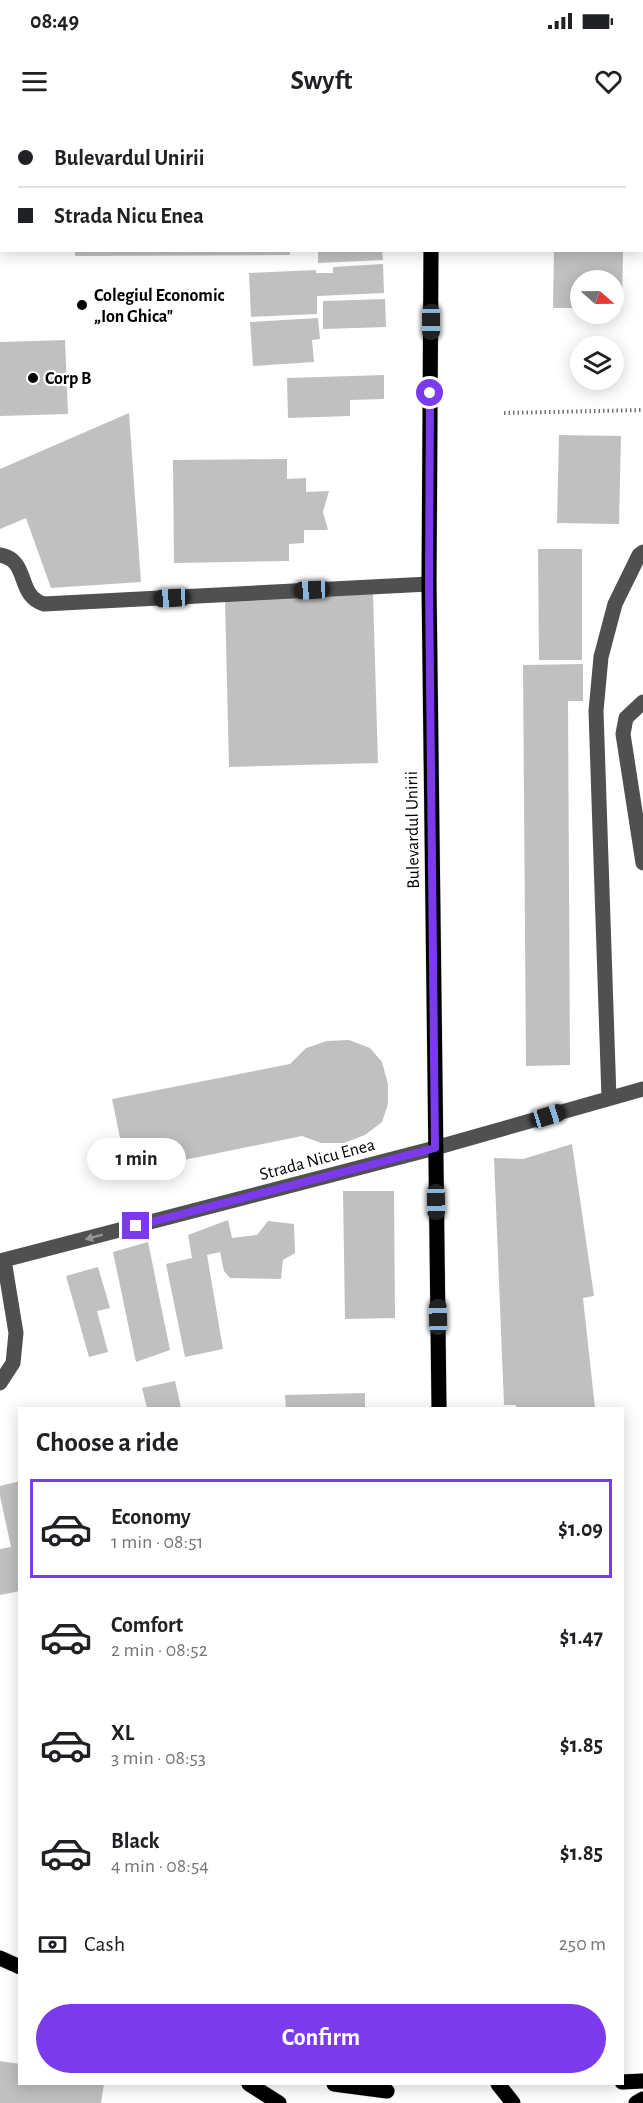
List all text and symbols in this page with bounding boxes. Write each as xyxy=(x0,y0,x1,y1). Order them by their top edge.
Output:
text: 08:49 xyxy=(30,10,79,32)
icon: menu xyxy=(18,65,51,98)
icon: heart xyxy=(592,65,625,98)
text: Swyft xyxy=(291,67,352,94)
text: Bulevardul Unirii xyxy=(54,147,204,169)
text: Strada Nicu Enea xyxy=(54,205,204,227)
north arrow xyxy=(570,270,624,324)
map controls xyxy=(570,270,624,390)
place label: Colegiul Economic „Ion Ghica" xyxy=(94,287,225,326)
marker: Colegiul Economic „Ion Ghica" xyxy=(75,298,89,312)
car xyxy=(422,304,440,340)
button: layers xyxy=(570,336,624,390)
place label: Corp B xyxy=(45,370,92,388)
marker: Corp B xyxy=(26,371,40,385)
route start xyxy=(416,379,443,406)
car xyxy=(294,580,330,600)
car xyxy=(154,588,190,608)
street label: Bulevardul Unirii xyxy=(403,771,423,889)
car xyxy=(528,1102,568,1130)
street label: Strada Nicu Enea xyxy=(257,1136,377,1184)
callout: 1 min xyxy=(86,1139,186,1181)
text: 1 min xyxy=(115,1149,158,1169)
car xyxy=(427,1184,445,1220)
route end xyxy=(122,1212,149,1239)
one-way arrow xyxy=(85,1232,103,1242)
car xyxy=(429,1299,447,1335)
text: Choose a ride xyxy=(36,1429,179,1456)
icon: car xyxy=(39,1502,93,1556)
text: Economy xyxy=(111,1506,191,1528)
text: $1.09 xyxy=(558,1518,603,1540)
text: 1 min · 08:51 xyxy=(111,1532,203,1552)
icon: car xyxy=(39,1610,93,1664)
text: Comfort xyxy=(111,1614,183,1636)
text: $1.47 xyxy=(560,1626,603,1648)
text: 2 min · 08:52 xyxy=(111,1640,208,1660)
icon: car xyxy=(39,1718,93,1772)
text: XL xyxy=(111,1722,134,1744)
text: $1.85 xyxy=(560,1734,603,1756)
text: 3 min · 08:53 xyxy=(111,1748,206,1768)
icon: car xyxy=(39,1826,93,1880)
text: Black xyxy=(111,1830,159,1852)
text: $1.85 xyxy=(560,1842,603,1864)
text: 4 min · 08:54 xyxy=(111,1856,209,1876)
icon: cash xyxy=(36,1928,69,1961)
text: Cash xyxy=(84,1933,125,1955)
text: 250 m xyxy=(559,1934,606,1954)
button: Confirm xyxy=(36,2004,606,2073)

